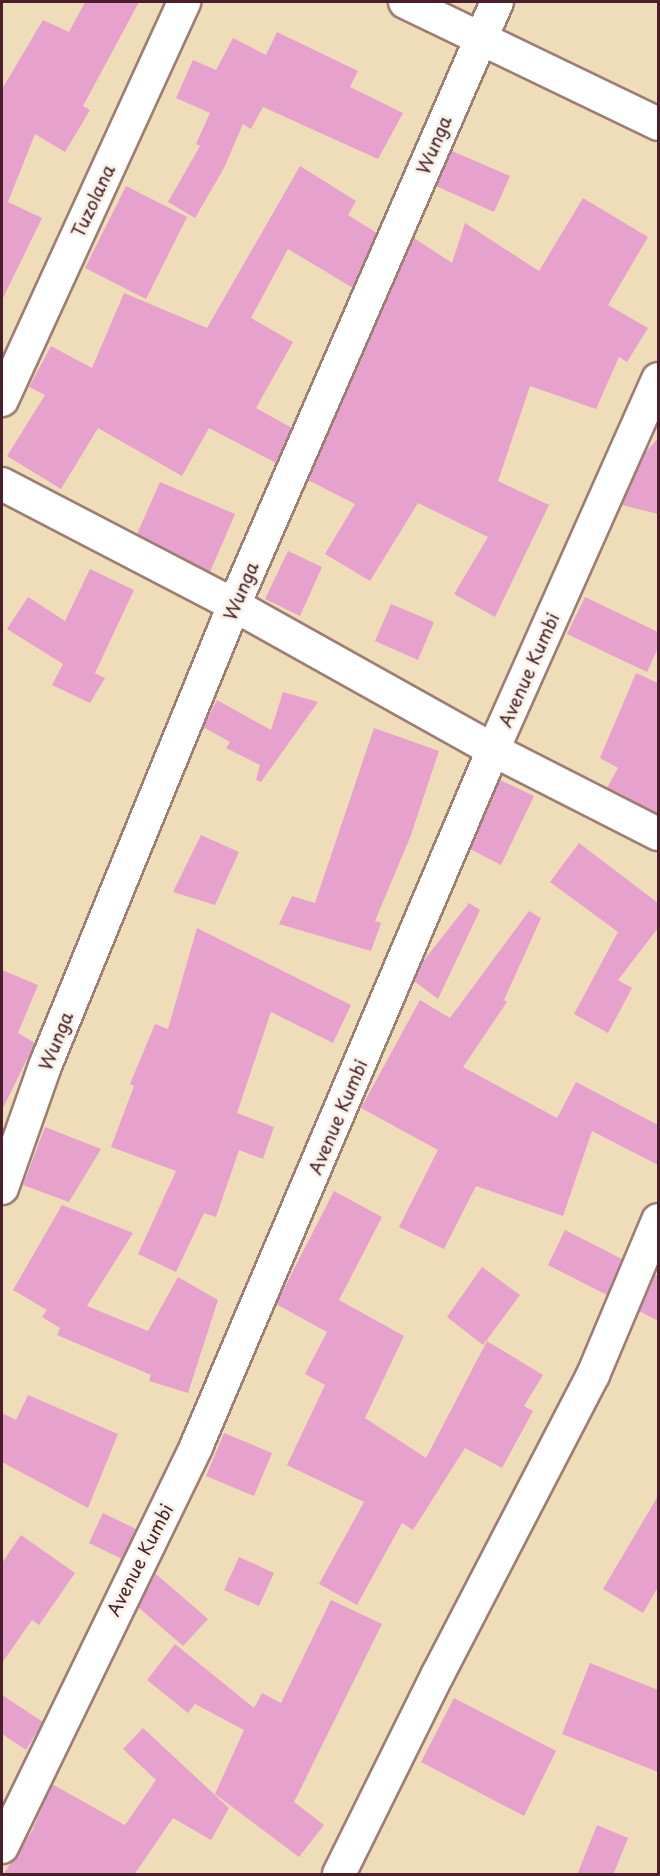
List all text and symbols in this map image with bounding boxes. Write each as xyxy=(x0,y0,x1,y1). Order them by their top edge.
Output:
street label: Wunga xyxy=(412,113,456,177)
street label: Tuzolana xyxy=(67,161,119,241)
street label: Wunga xyxy=(219,559,263,623)
street label: Avenue Kumbi xyxy=(494,610,564,730)
street label: Wunga xyxy=(35,1009,77,1073)
street label: Avenue Kumbi xyxy=(304,1056,372,1178)
street label: Avenue Kumbi xyxy=(103,1501,177,1619)

